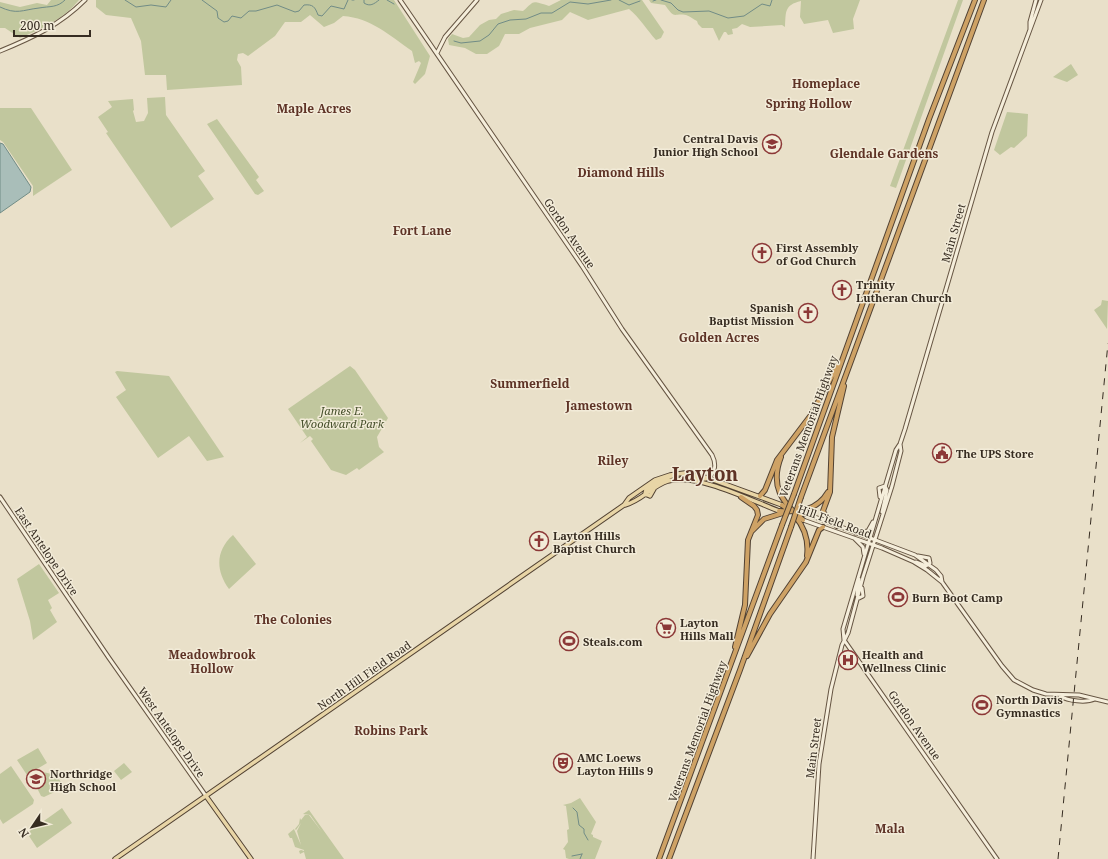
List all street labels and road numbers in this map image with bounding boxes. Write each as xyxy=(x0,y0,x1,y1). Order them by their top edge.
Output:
street label: Gordon Avenue xyxy=(541,195,599,271)
street label: Main Street xyxy=(937,202,969,264)
street label: Veterans Memorial Highway xyxy=(775,353,841,499)
street label: Hill Field Road xyxy=(796,501,874,541)
street label: East Antelope Drive xyxy=(12,504,82,598)
street label: North Hill Field Road xyxy=(314,637,414,713)
street label: Veterans Memorial Highway xyxy=(664,658,730,804)
street label: West Antelope Drive xyxy=(135,684,209,780)
street label: Gordon Avenue xyxy=(885,687,945,763)
street label: Main Street xyxy=(802,717,824,779)

